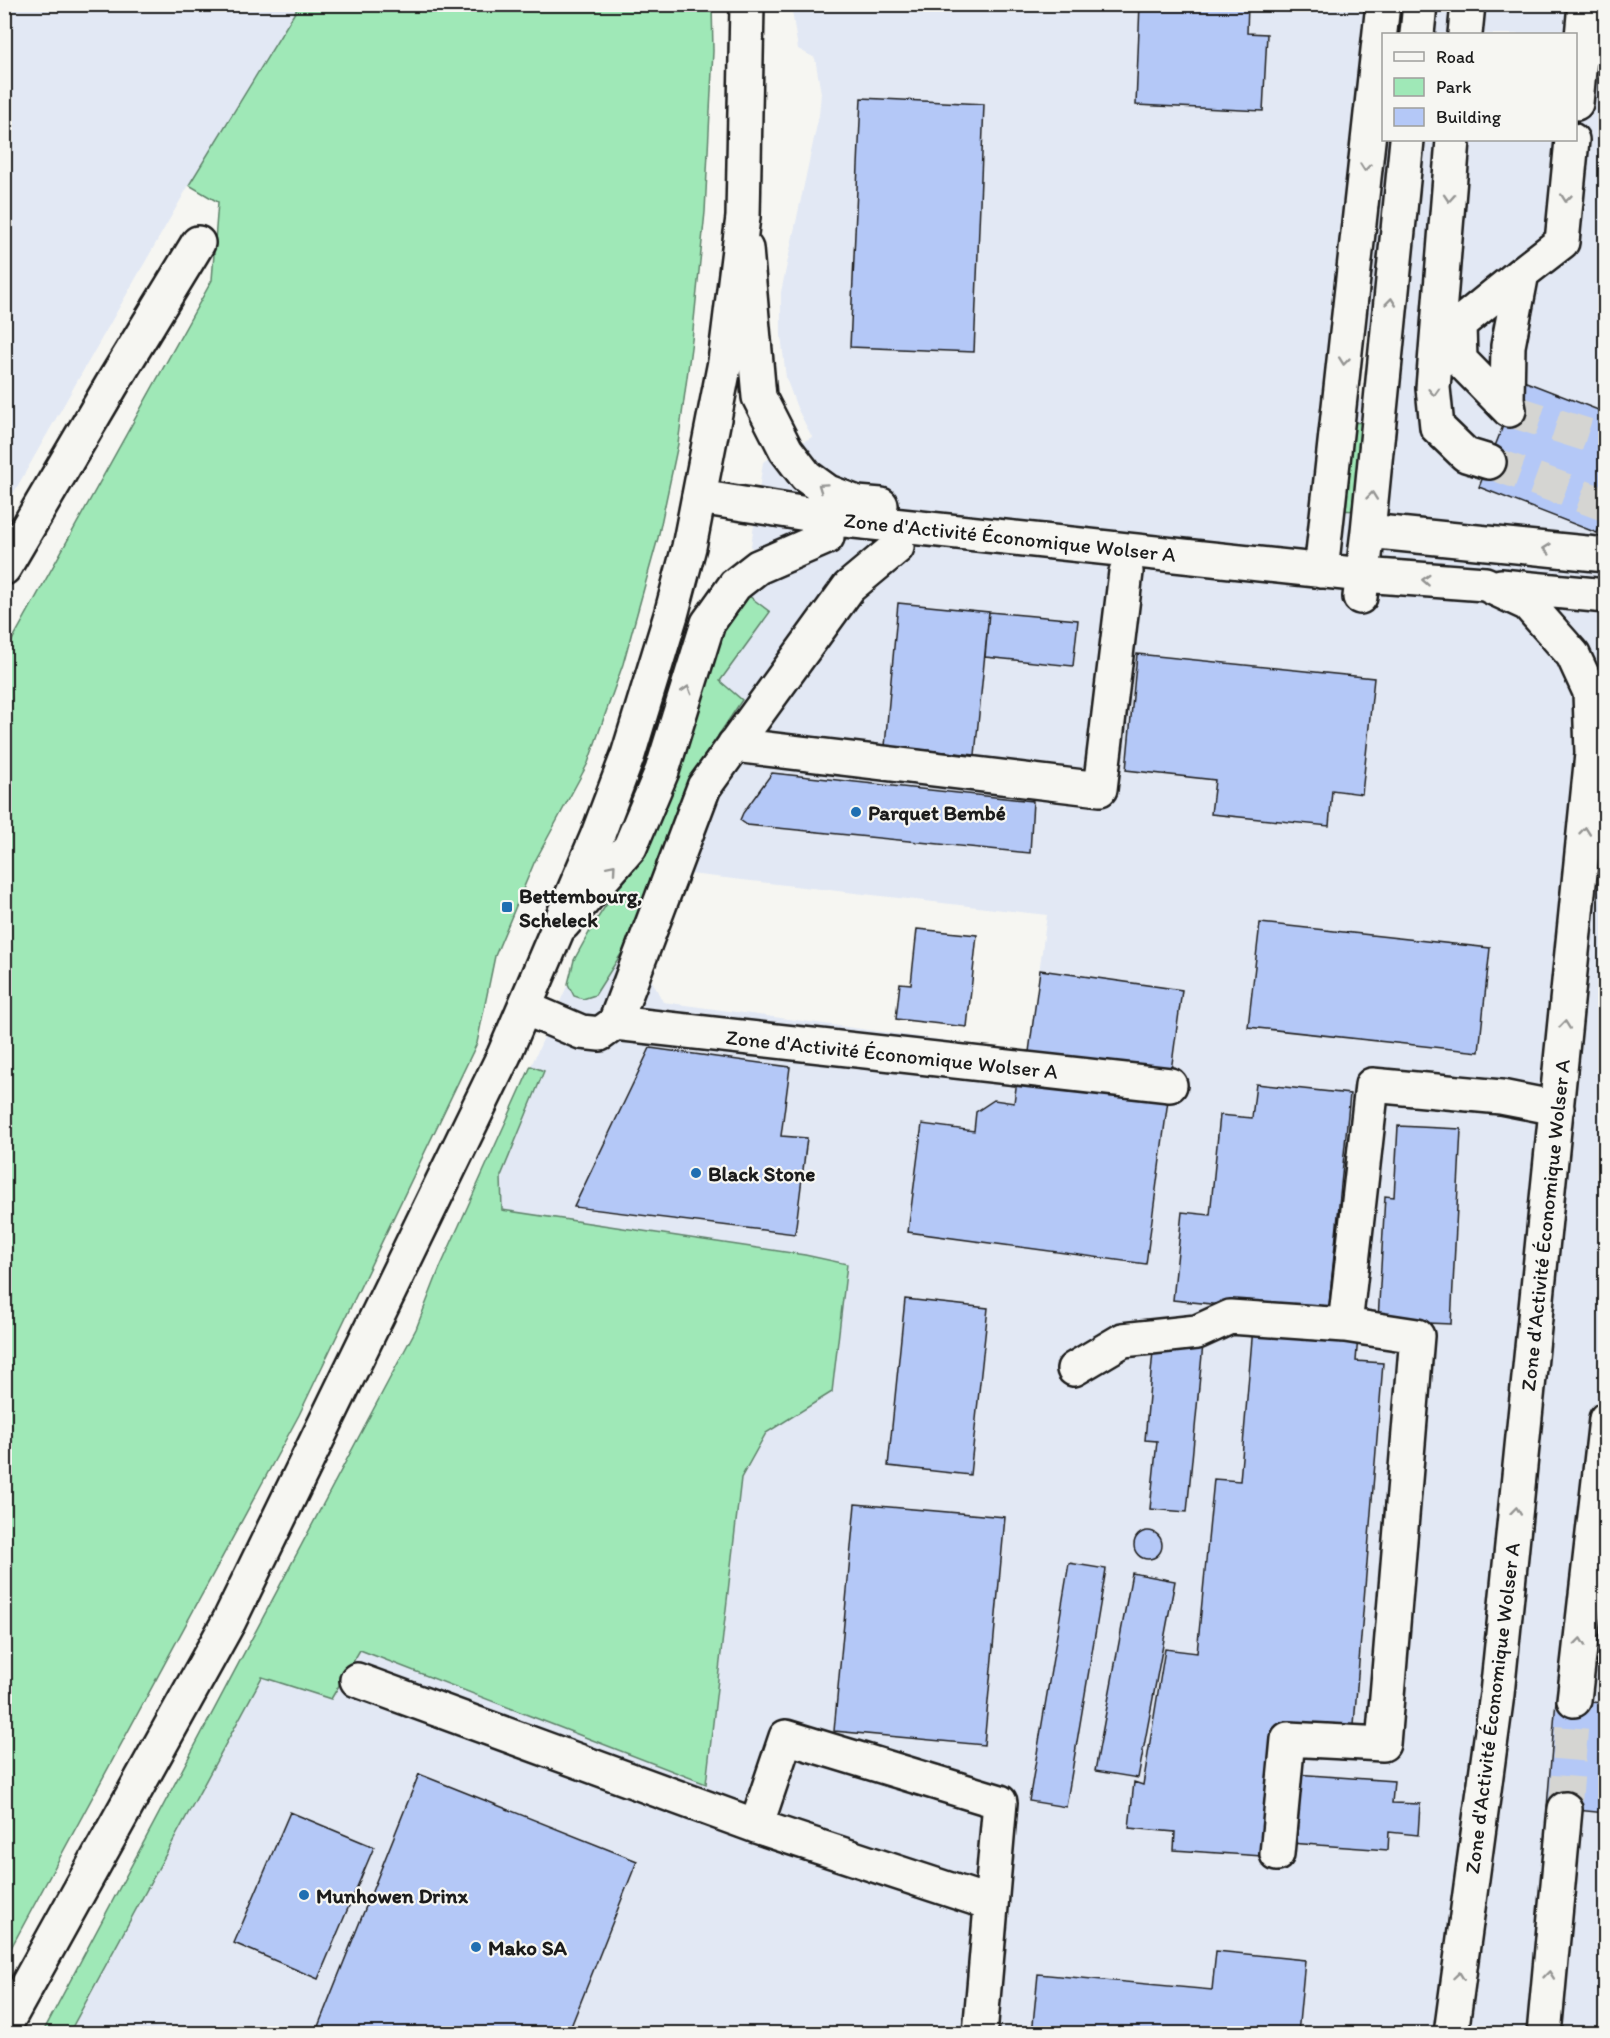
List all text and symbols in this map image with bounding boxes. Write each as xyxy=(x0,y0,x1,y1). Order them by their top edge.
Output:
legend xyxy=(1382,33,1577,141)
text: Road xyxy=(1436,46,1475,68)
text: Park xyxy=(1436,76,1471,98)
text: Building xyxy=(1436,106,1502,128)
one-way arrow xyxy=(1359,162,1372,172)
one-way arrow xyxy=(1443,193,1456,202)
one-way arrow xyxy=(1560,193,1573,202)
one-way arrow xyxy=(1384,297,1397,307)
one-way arrow xyxy=(1338,356,1351,365)
one-way arrow xyxy=(1428,388,1441,397)
one-way arrow xyxy=(818,483,829,494)
one-way arrow xyxy=(1365,491,1377,501)
street label: Zone d'Activité Économique Wolser A xyxy=(843,507,1178,567)
one-way arrow xyxy=(1543,543,1552,555)
one-way arrow xyxy=(1422,574,1431,587)
one-way arrow xyxy=(680,685,693,696)
place label: Parquet Bembé xyxy=(868,800,1006,826)
marker: Parquet Bembé xyxy=(849,805,863,819)
one-way arrow xyxy=(1578,826,1591,835)
one-way arrow xyxy=(605,864,616,875)
place label: Bettembourg, Scheleck xyxy=(519,883,642,932)
marker: Bettembourg, Scheleck xyxy=(500,900,514,914)
one-way arrow xyxy=(1558,1020,1571,1029)
street label: Zone d'Activité Économique Wolser A xyxy=(725,1024,1060,1084)
street label: Zone d'Activité Économique Wolser A xyxy=(1515,1057,1575,1392)
place label: Black Stone xyxy=(708,1161,815,1186)
marker: Black Stone xyxy=(689,1166,703,1180)
one-way arrow xyxy=(1509,1507,1522,1516)
street label: Zone d'Activité Économique Wolser A xyxy=(1459,1540,1525,1875)
one-way arrow xyxy=(1573,1637,1586,1646)
place label: Munhowen Drinx xyxy=(316,1883,468,1908)
marker: Munhowen Drinx xyxy=(297,1888,311,1902)
place label: Mako SA xyxy=(488,1935,567,1960)
marker: Mako SA xyxy=(469,1940,483,1954)
one-way arrow xyxy=(1452,1971,1464,1980)
one-way arrow xyxy=(1542,1971,1555,1980)

